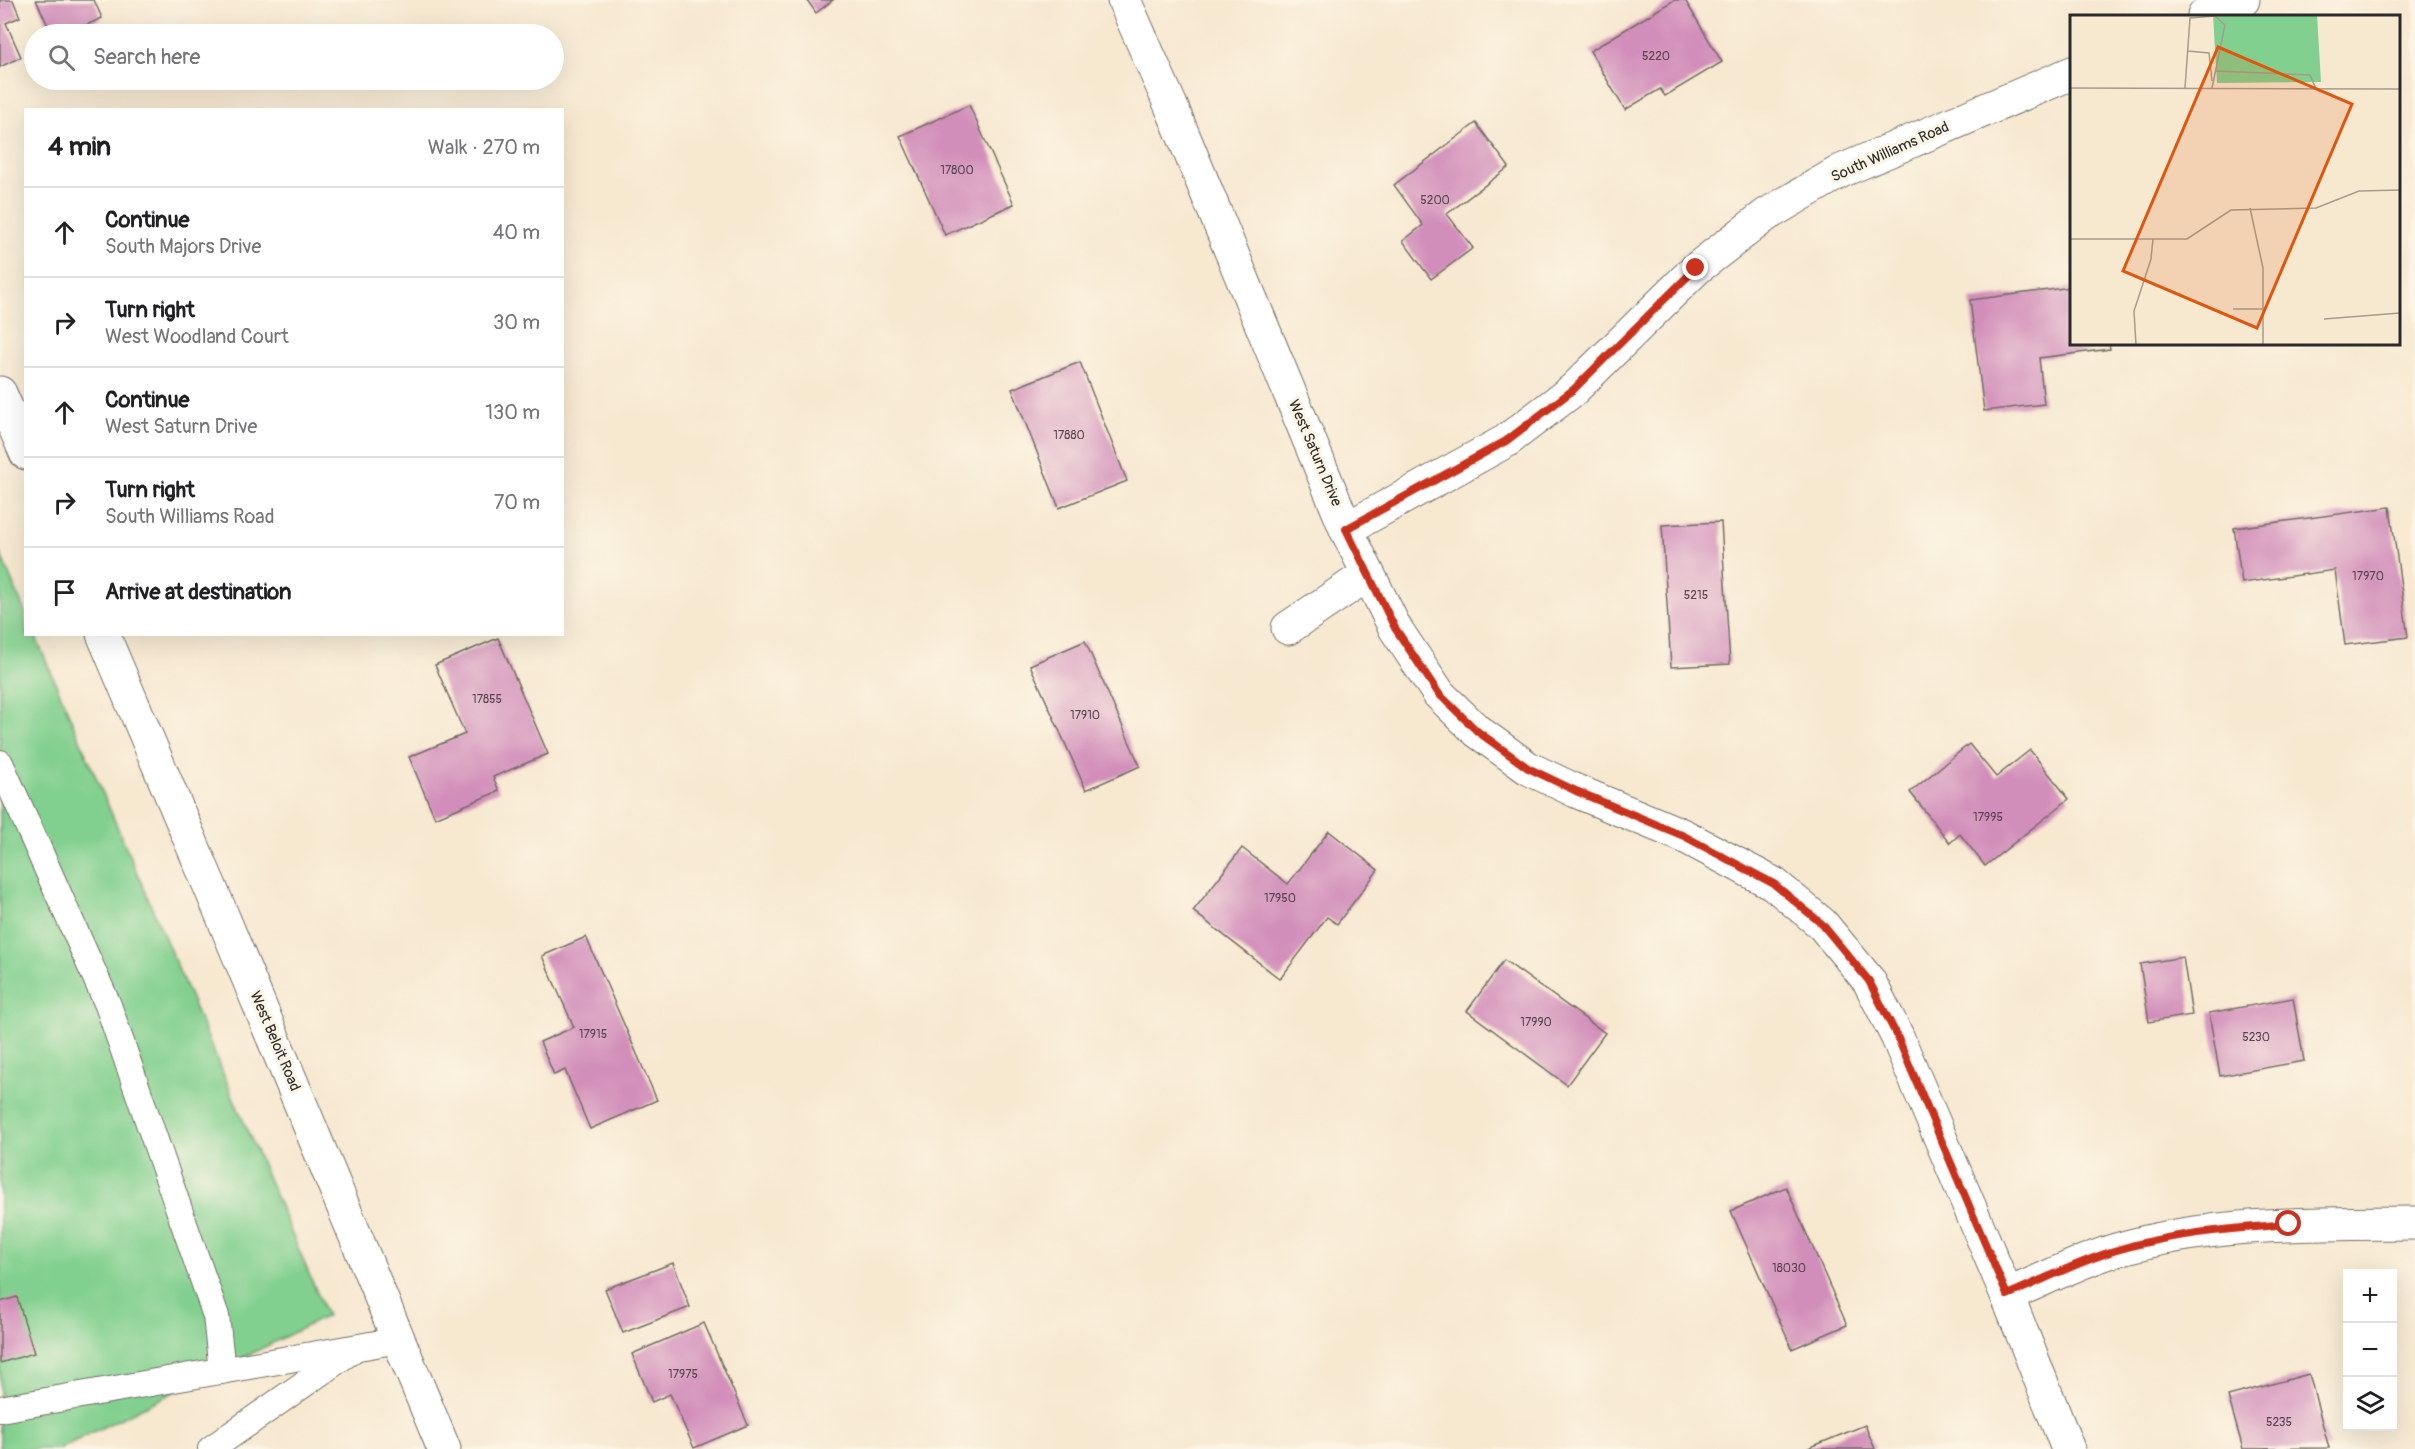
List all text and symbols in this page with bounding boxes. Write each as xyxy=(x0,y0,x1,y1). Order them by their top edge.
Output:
inset map xyxy=(2070,15,2400,345)
search box xyxy=(24,24,564,90)
icon: search xyxy=(45,41,78,74)
text: Search here xyxy=(93,43,200,71)
house number: 5220 xyxy=(1642,49,1670,64)
street label: South Williams Road xyxy=(1828,117,1952,187)
text: 4 min xyxy=(48,131,111,163)
text: Walk · 270 m xyxy=(428,135,540,160)
house number: 17800 xyxy=(940,163,974,178)
house number: 5200 xyxy=(1420,193,1450,208)
text: Continue xyxy=(105,206,189,234)
icon: ahead xyxy=(48,216,81,249)
text: 40 m xyxy=(493,220,540,245)
text: South Majors Drive xyxy=(105,234,261,259)
route end xyxy=(1682,254,1708,280)
text: Turn right xyxy=(105,296,195,324)
icon: right xyxy=(48,306,81,339)
text: 30 m xyxy=(493,310,540,335)
text: West Woodland Court xyxy=(105,324,289,349)
text: Continue xyxy=(105,386,189,414)
icon: ahead xyxy=(48,396,81,429)
street label: West Saturn Drive xyxy=(1284,397,1346,510)
text: 130 m xyxy=(485,400,540,425)
text: West Saturn Drive xyxy=(105,414,257,439)
house number: 17880 xyxy=(1053,428,1085,443)
text: Turn right xyxy=(105,476,195,504)
icon: right xyxy=(48,486,81,519)
text: 70 m xyxy=(494,490,540,515)
text: South Williams Road xyxy=(105,504,274,529)
house number: 17970 xyxy=(2352,569,2384,584)
icon: arrive xyxy=(48,576,81,609)
text: Arrive at destination xyxy=(105,578,291,606)
house number: 5215 xyxy=(1684,588,1708,603)
house number: 17855 xyxy=(472,692,502,707)
house number: 17910 xyxy=(1070,708,1100,723)
house number: 17995 xyxy=(1973,810,2003,825)
house number: 17950 xyxy=(1264,891,1296,906)
street label: West Beloit Road xyxy=(245,988,305,1094)
house number: 17990 xyxy=(1520,1015,1552,1030)
house number: 17915 xyxy=(579,1027,607,1042)
house number: 5230 xyxy=(2242,1030,2270,1045)
route start xyxy=(2275,1210,2301,1236)
house number: 18030 xyxy=(1772,1261,1806,1276)
map controls xyxy=(2343,1269,2397,1431)
button: + xyxy=(2343,1269,2397,1323)
button: − xyxy=(2343,1323,2397,1377)
house number: 17975 xyxy=(668,1367,698,1382)
button: layers xyxy=(2343,1377,2397,1431)
house number: 5235 xyxy=(2266,1415,2292,1430)

